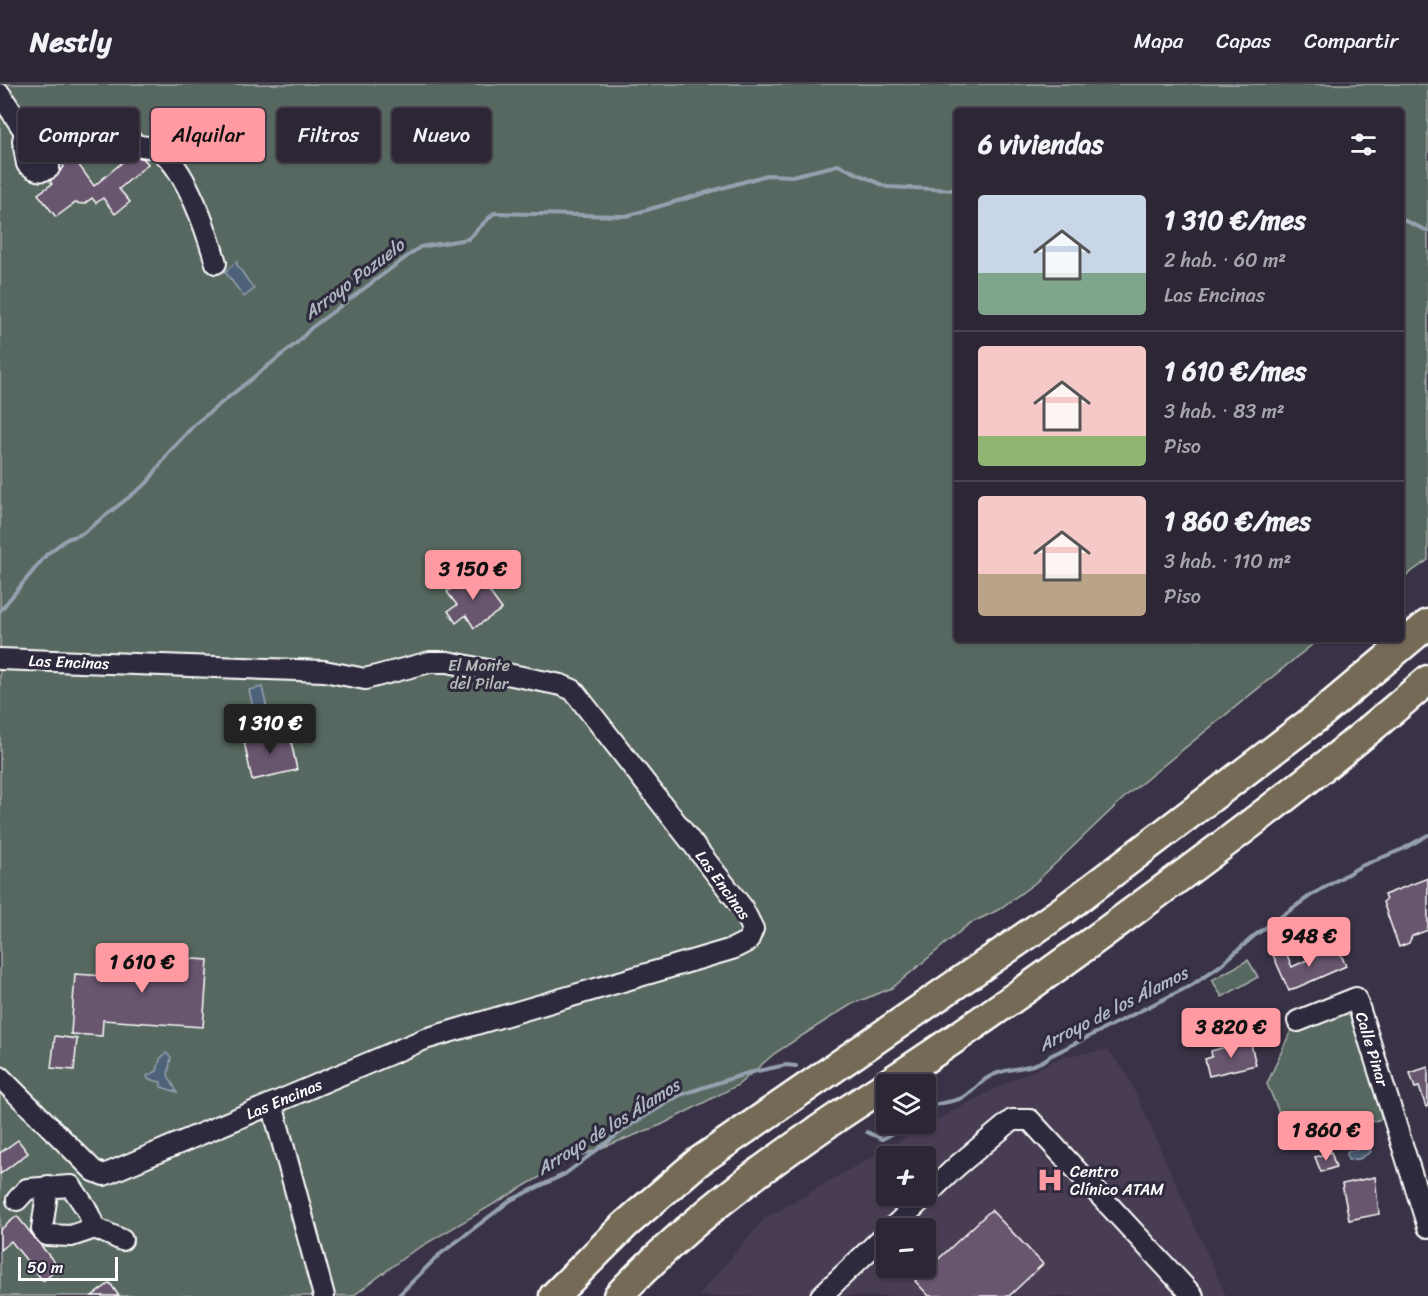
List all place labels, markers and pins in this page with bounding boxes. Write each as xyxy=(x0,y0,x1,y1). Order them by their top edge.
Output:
pin: 3 150 € xyxy=(418,550,528,601)
pin: 1 310 € xyxy=(215,704,325,755)
pin: 948 € xyxy=(1267,917,1351,968)
pin: 1 610 € xyxy=(87,943,197,994)
pin: 3 820 € xyxy=(1176,1008,1286,1059)
pin: 1 860 € xyxy=(1271,1111,1381,1162)
place label: Centro Clínico ATAM xyxy=(1070,1157,1164,1204)
hospital icon: Centro Clínico ATAM xyxy=(1035,1165,1065,1195)

